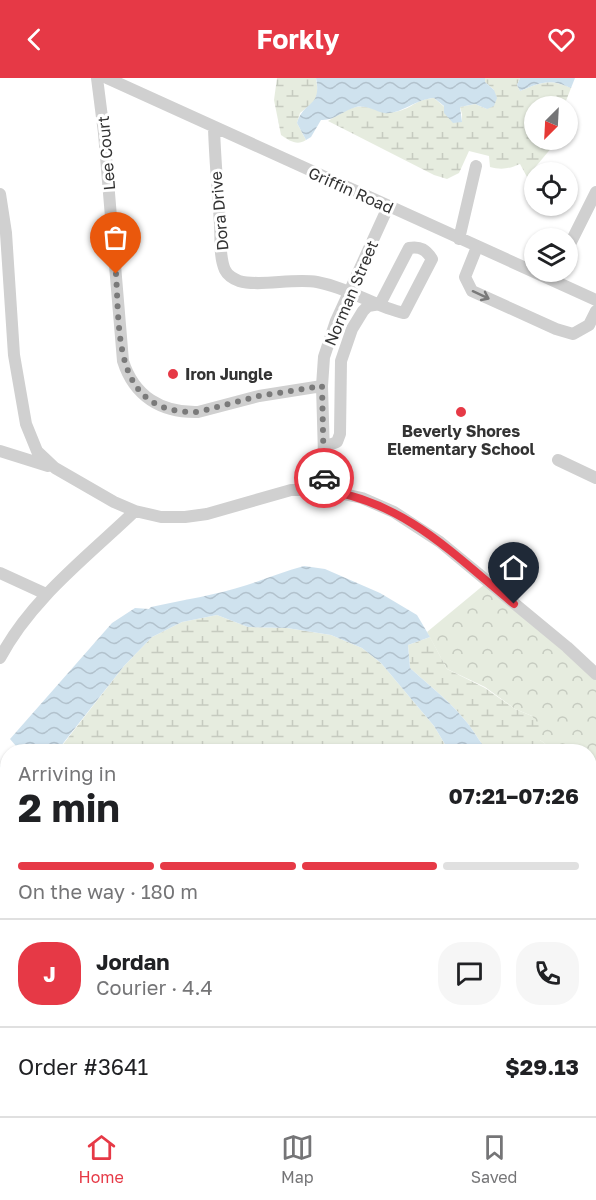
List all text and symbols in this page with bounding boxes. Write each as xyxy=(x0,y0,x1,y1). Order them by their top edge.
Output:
icon: back xyxy=(18,23,51,56)
text: Forkly xyxy=(257,23,339,55)
icon: heart xyxy=(545,23,578,56)
north arrow xyxy=(524,96,578,150)
map controls xyxy=(524,96,578,282)
street label: Lee Court xyxy=(93,115,119,191)
street label: Griffin Road xyxy=(305,162,397,218)
button: locate xyxy=(524,162,578,216)
street label: Dora Drive xyxy=(206,170,232,252)
pin xyxy=(90,212,141,274)
icon: bag xyxy=(99,221,132,254)
button: layers xyxy=(524,228,578,282)
street label: Norman Street xyxy=(320,237,382,349)
one-way arrow xyxy=(472,290,490,301)
place label: Iron Jungle xyxy=(185,364,273,384)
marker: Iron Jungle xyxy=(166,367,180,381)
marker: Beverly Shores Elementary School xyxy=(454,405,468,419)
place label: Beverly Shores Elementary School xyxy=(387,421,536,459)
courier xyxy=(294,448,354,508)
icon: car xyxy=(308,462,341,495)
pin xyxy=(488,542,539,604)
icon: home xyxy=(497,551,530,584)
text: Arriving in xyxy=(18,761,116,785)
text: 07:21–07:26 xyxy=(449,782,579,809)
text: 2 min xyxy=(18,784,120,831)
text: On the way · 180 m xyxy=(18,879,198,903)
button: chat xyxy=(438,942,501,1005)
button: phone xyxy=(516,942,579,1005)
text: Jordan xyxy=(96,948,170,975)
text: J xyxy=(43,960,56,987)
text: Courier · 4.4 xyxy=(96,975,213,999)
text: Order #3641 xyxy=(18,1053,148,1080)
text: $29.13 xyxy=(505,1053,579,1080)
tab: Home xyxy=(79,1131,124,1187)
tab: Map xyxy=(281,1131,314,1187)
tab: Saved xyxy=(471,1131,517,1187)

